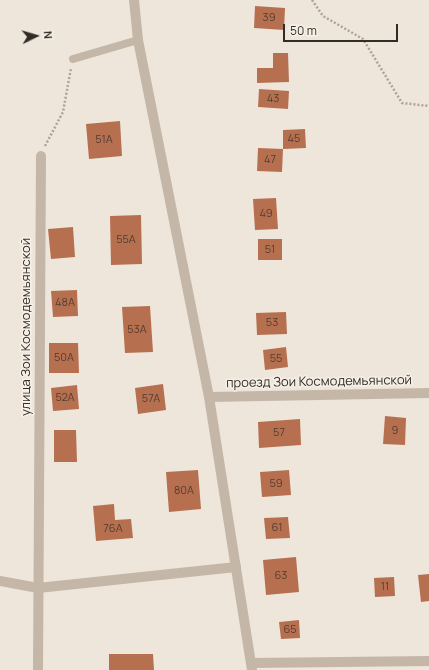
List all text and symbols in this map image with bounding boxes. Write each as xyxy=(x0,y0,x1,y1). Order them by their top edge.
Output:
house number: 39 xyxy=(263,11,275,25)
north arrow xyxy=(16,16,56,56)
scale bar xyxy=(285,16,400,42)
text: 50 m xyxy=(290,22,317,39)
text: N xyxy=(41,30,56,40)
house number: 43 xyxy=(267,92,279,106)
house number: 45 xyxy=(288,132,300,146)
house number: 51А xyxy=(95,133,113,147)
house number: 47 xyxy=(264,153,276,167)
house number: 49 xyxy=(259,207,273,221)
house number: 55А xyxy=(116,233,136,247)
street label: улица Зои Космодемьянской xyxy=(18,238,34,416)
house number: 51 xyxy=(265,243,275,257)
house number: 48А xyxy=(55,296,75,310)
house number: 53 xyxy=(266,316,278,330)
house number: 53А xyxy=(127,323,147,337)
house number: 50А xyxy=(54,351,74,365)
house number: 55 xyxy=(270,352,282,366)
street label: проезд Зои Космодемьянской xyxy=(226,373,412,391)
house number: 52А xyxy=(55,391,75,405)
house number: 57А xyxy=(142,392,160,406)
house number: 9 xyxy=(392,424,398,438)
house number: 57 xyxy=(273,426,285,440)
house number: 59 xyxy=(269,477,283,491)
house number: 80А xyxy=(174,484,194,498)
house number: 61 xyxy=(272,521,282,535)
house number: 76А xyxy=(103,522,123,536)
house number: 63 xyxy=(275,569,287,583)
house number: 11 xyxy=(381,580,389,594)
house number: 65 xyxy=(283,623,297,637)

